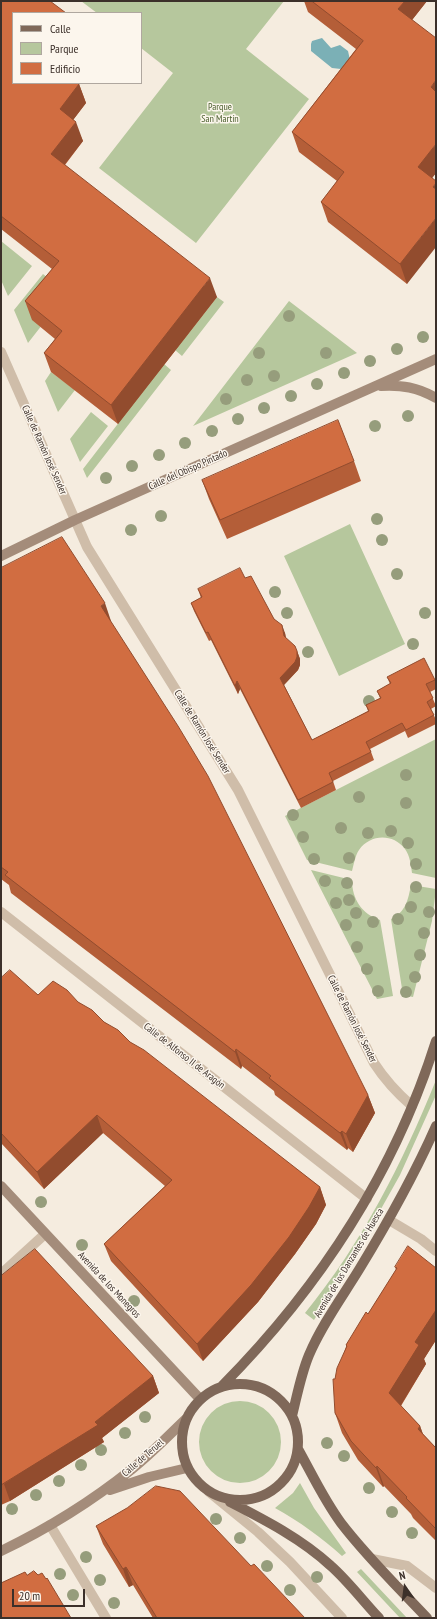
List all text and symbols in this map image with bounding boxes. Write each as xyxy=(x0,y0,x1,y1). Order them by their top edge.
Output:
legend xyxy=(12,12,142,84)
text: Calle xyxy=(50,21,71,36)
text: Parque xyxy=(50,41,79,56)
text: Edificio xyxy=(50,61,80,76)
park label: Parque San Martín xyxy=(201,101,239,124)
street label: Calle de Ramón José Sender xyxy=(19,404,69,496)
street label: Calle del Obispo Pintado xyxy=(147,447,229,493)
street label: Calle de Ramón José Sender xyxy=(171,688,233,776)
street label: Calle de Ramón José Sender xyxy=(325,973,379,1065)
street label: Calle de Alfonso II de Aragón xyxy=(141,1021,227,1091)
street label: Avenida de los Danzantes de Huesca xyxy=(312,1206,386,1320)
street label: Avenida de los Monegros xyxy=(75,1249,143,1321)
street label: Calle de Teruel xyxy=(120,1437,166,1479)
north arrow xyxy=(385,1567,425,1607)
text: N xyxy=(398,1568,407,1583)
scale bar xyxy=(14,1581,87,1607)
text: 20 m xyxy=(19,1588,40,1603)

